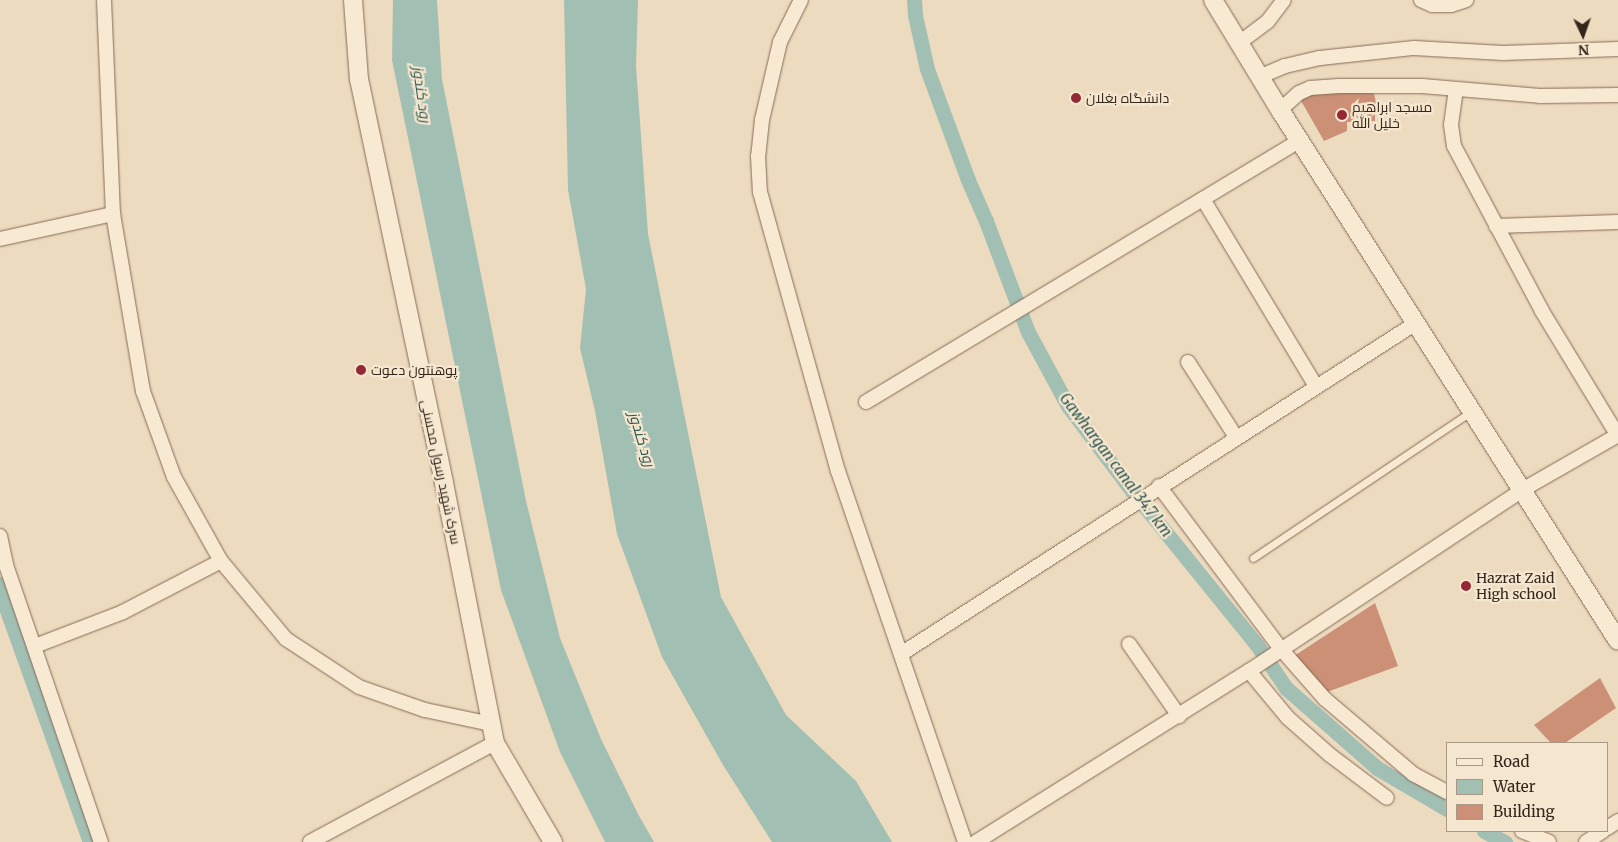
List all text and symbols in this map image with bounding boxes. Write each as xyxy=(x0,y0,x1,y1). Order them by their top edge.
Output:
north arrow xyxy=(1558,10,1608,60)
text: N xyxy=(1578,41,1590,59)
water label: رود کندوز xyxy=(409,65,435,123)
place label: دانشگاه بغلان xyxy=(1086,90,1169,106)
marker: دانشگاه بغلان xyxy=(1070,92,1082,104)
place label: مسجد ابراهیم خلیل الله xyxy=(1352,99,1432,132)
marker: مسجد ابراهیم خلیل الله xyxy=(1336,109,1348,121)
place label: پوهنتون دعوت xyxy=(371,362,457,378)
marker: پوهنتون دعوت xyxy=(355,364,367,376)
water label: Gawhargan canal 34.7 km xyxy=(1056,390,1176,540)
street label: سرک شهید رسول محسنی xyxy=(417,398,465,546)
water label: رود کندوز xyxy=(625,409,659,469)
place label: Hazrat Zaid High school xyxy=(1476,570,1556,602)
marker: Hazrat Zaid High school xyxy=(1460,580,1472,592)
legend xyxy=(1446,742,1608,832)
text: Road xyxy=(1493,752,1529,771)
text: Water xyxy=(1493,777,1535,796)
text: Building xyxy=(1493,802,1555,821)

